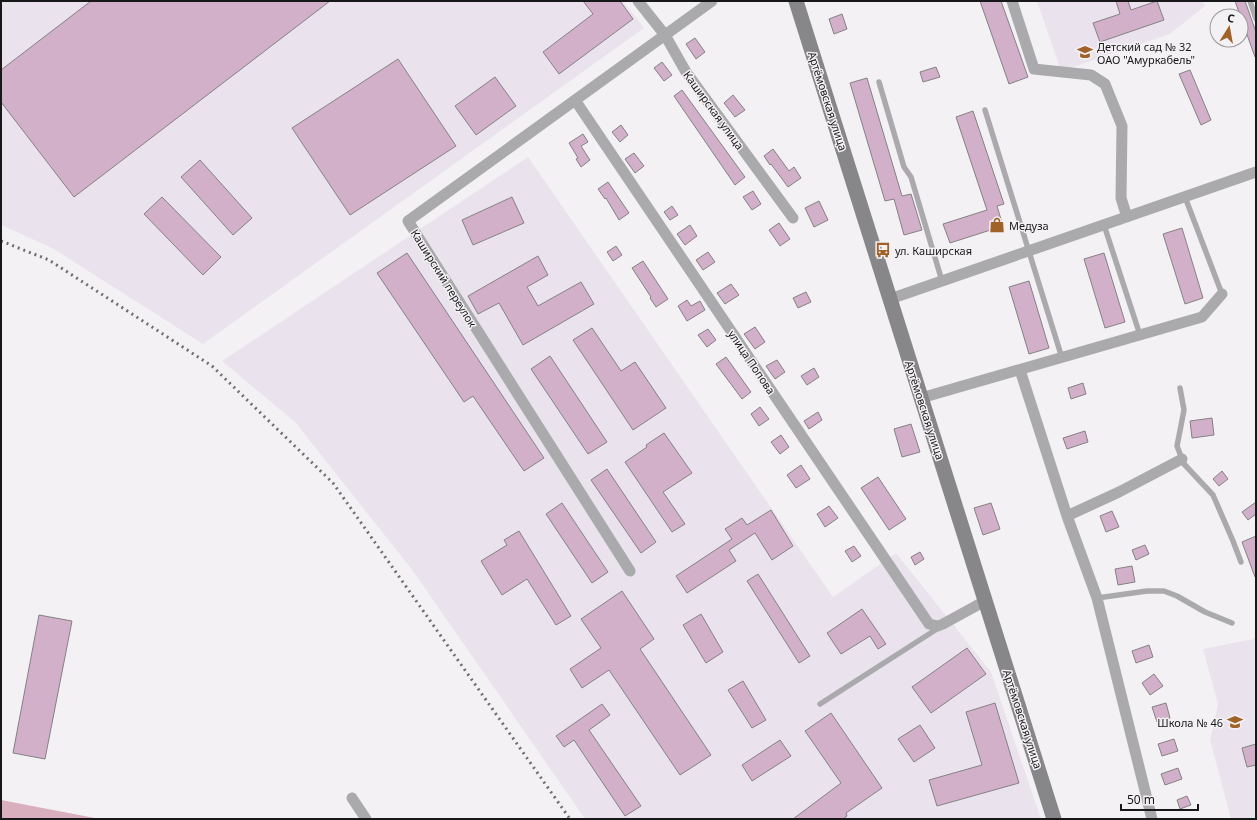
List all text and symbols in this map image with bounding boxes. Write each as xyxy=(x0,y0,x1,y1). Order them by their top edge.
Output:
north arrow xyxy=(1209,8,1249,48)
text: С xyxy=(1226,10,1236,26)
place label: Детский сад № 32 ОАО "Амуркабель" xyxy=(1097,39,1195,67)
school or university icon: Детский сад № 32 ОАО "Амуркабель" xyxy=(1076,43,1094,61)
street label: Артёмовская улица xyxy=(805,50,851,152)
street label: Каширская улица xyxy=(680,68,748,152)
shop icon: Медуза xyxy=(988,216,1006,234)
place label: Медуза xyxy=(1009,218,1049,233)
street label: Каширский переулок xyxy=(408,226,480,330)
bus stop icon: ул. Каширская xyxy=(874,241,892,259)
place label: ул. Каширская xyxy=(895,243,972,258)
street label: улица Попова xyxy=(725,327,779,397)
street label: Артёмовская улица xyxy=(902,359,948,461)
street label: Артёмовская улица xyxy=(1000,668,1046,770)
school or university icon: Школа № 46 xyxy=(1226,713,1244,731)
place label: Школа № 46 xyxy=(1157,715,1223,730)
scale bar xyxy=(1121,786,1198,812)
text: 50 m xyxy=(1127,791,1155,808)

